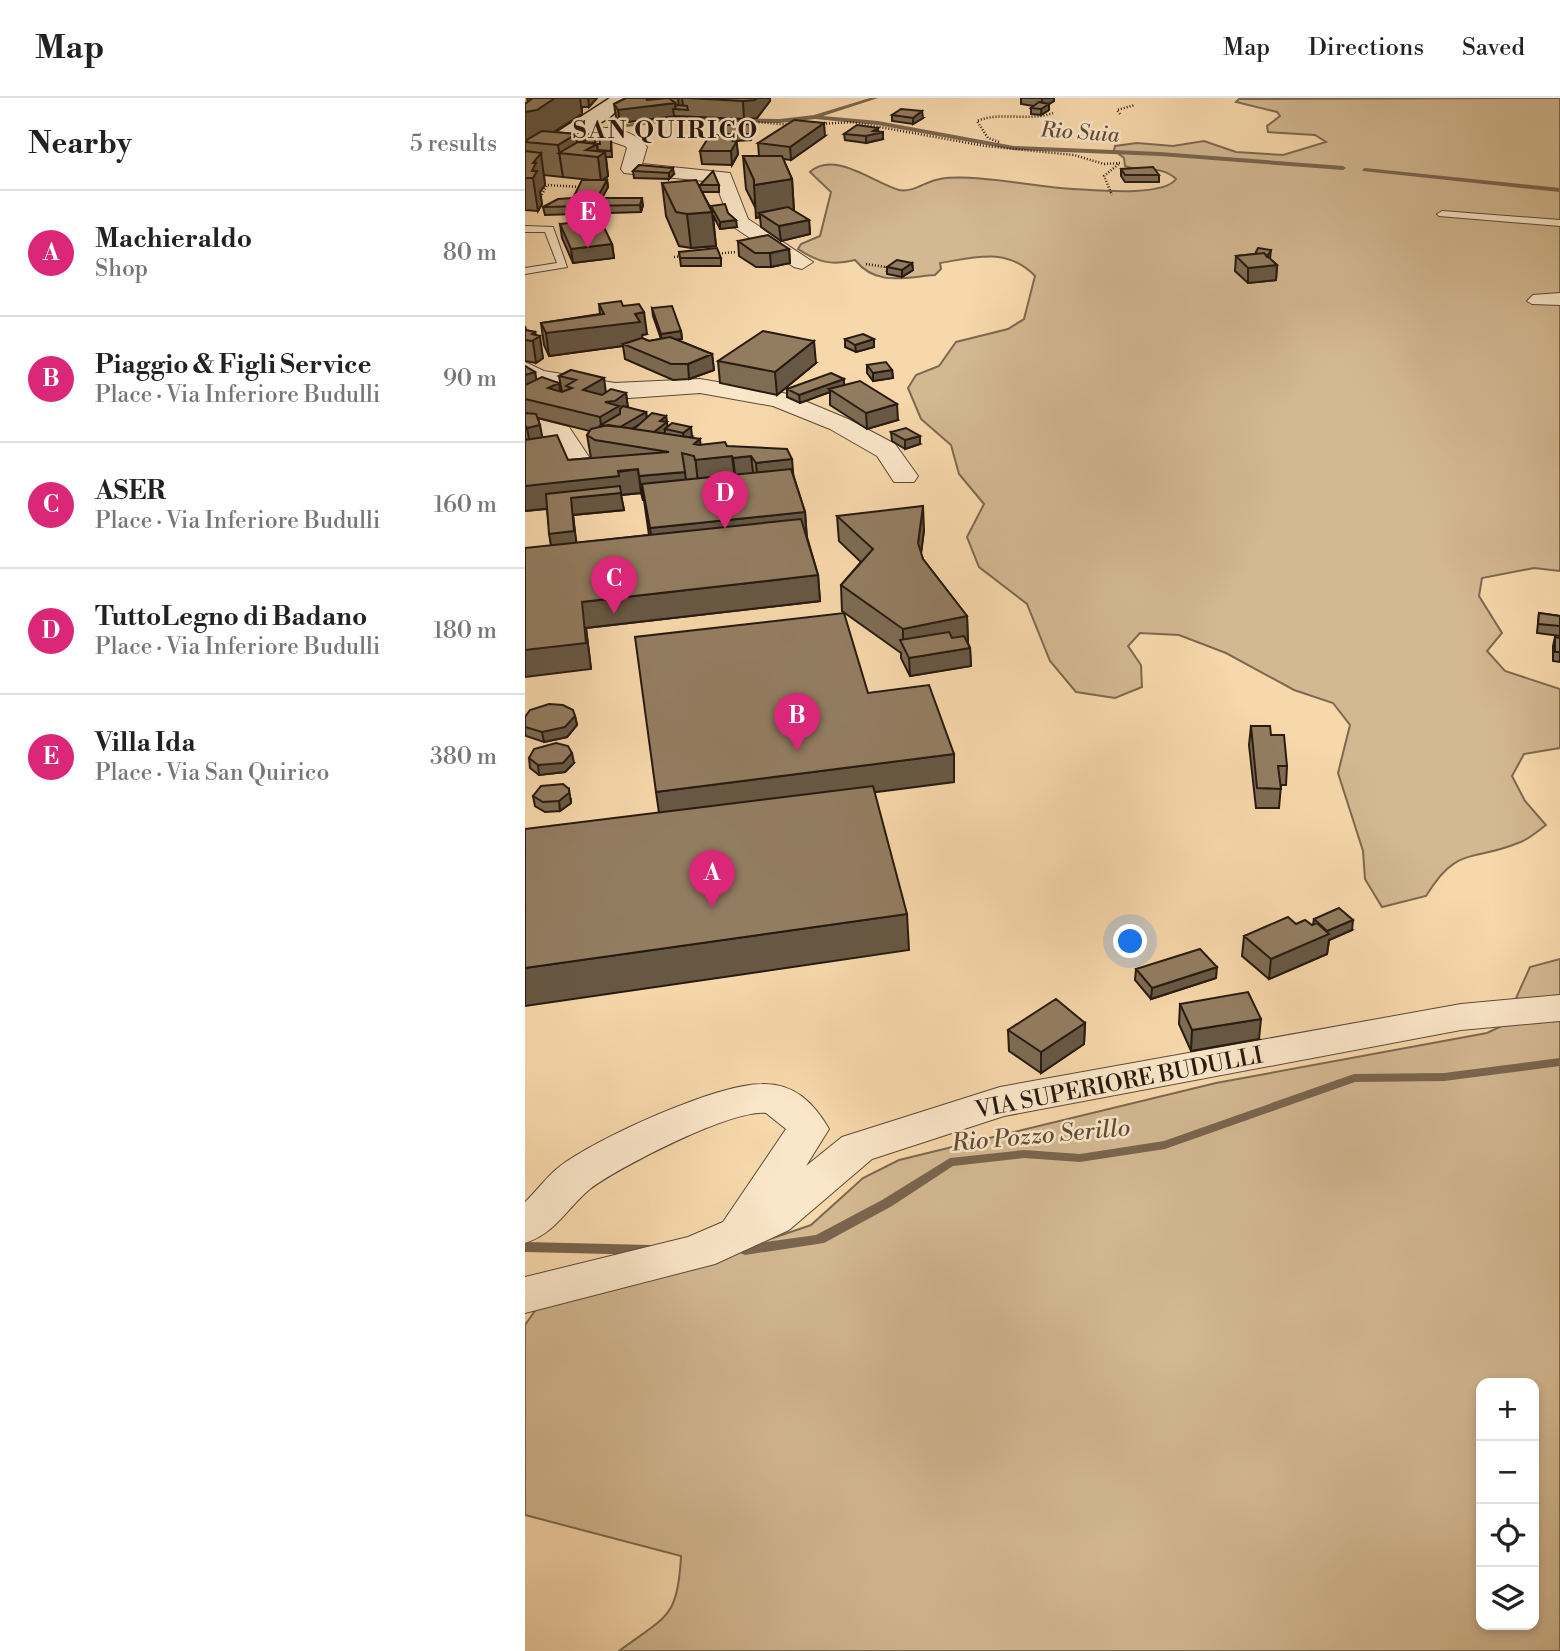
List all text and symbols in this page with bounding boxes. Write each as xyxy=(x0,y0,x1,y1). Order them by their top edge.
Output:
text: Map xyxy=(35,28,104,69)
text: Map xyxy=(1223,33,1270,63)
text: Directions xyxy=(1308,33,1424,63)
text: Saved xyxy=(1462,33,1525,63)
district label: SAN QUIRICO xyxy=(573,116,759,146)
water label: Rio Suia xyxy=(1039,117,1121,149)
text: Nearby xyxy=(28,125,132,163)
text: 5 results xyxy=(410,130,497,158)
pin: E xyxy=(565,190,611,248)
text: Machieraldo xyxy=(95,223,252,255)
text: A xyxy=(43,239,59,267)
text: 80 m xyxy=(443,239,497,267)
text: Shop xyxy=(95,255,148,283)
text: Piaggio & Figli Service xyxy=(95,349,372,381)
text: B xyxy=(42,365,60,393)
text: 90 m xyxy=(443,365,497,393)
text: Place · Via Inferiore Budulli xyxy=(95,381,380,409)
pin: D xyxy=(702,471,748,529)
text: ASER xyxy=(95,475,166,507)
text: C xyxy=(43,491,59,519)
text: 160 m xyxy=(434,491,497,519)
text: Place · Via Inferiore Budulli xyxy=(95,507,380,535)
pin: C xyxy=(591,556,637,614)
text: TuttoLegno di Badano xyxy=(95,601,367,633)
text: D xyxy=(42,617,60,645)
text: 180 m xyxy=(433,617,497,645)
text: Place · Via Inferiore Budulli xyxy=(95,633,380,661)
pin: B xyxy=(774,693,820,751)
text: Villa Ida xyxy=(95,727,196,759)
text: E xyxy=(43,743,59,771)
text: 380 m xyxy=(430,743,497,771)
text: Place · Via San Quirico xyxy=(95,759,329,787)
pin: A xyxy=(689,850,735,908)
your location xyxy=(1113,924,1147,958)
street label: VIA SUPERIORE BUDULLI xyxy=(972,1041,1265,1125)
water label: Rio Pozzo Serillo xyxy=(949,1113,1132,1159)
map controls xyxy=(1476,1378,1539,1630)
button: + xyxy=(1476,1378,1539,1441)
button: − xyxy=(1476,1441,1539,1504)
button: locate xyxy=(1476,1504,1539,1567)
button: layers xyxy=(1476,1567,1539,1630)

